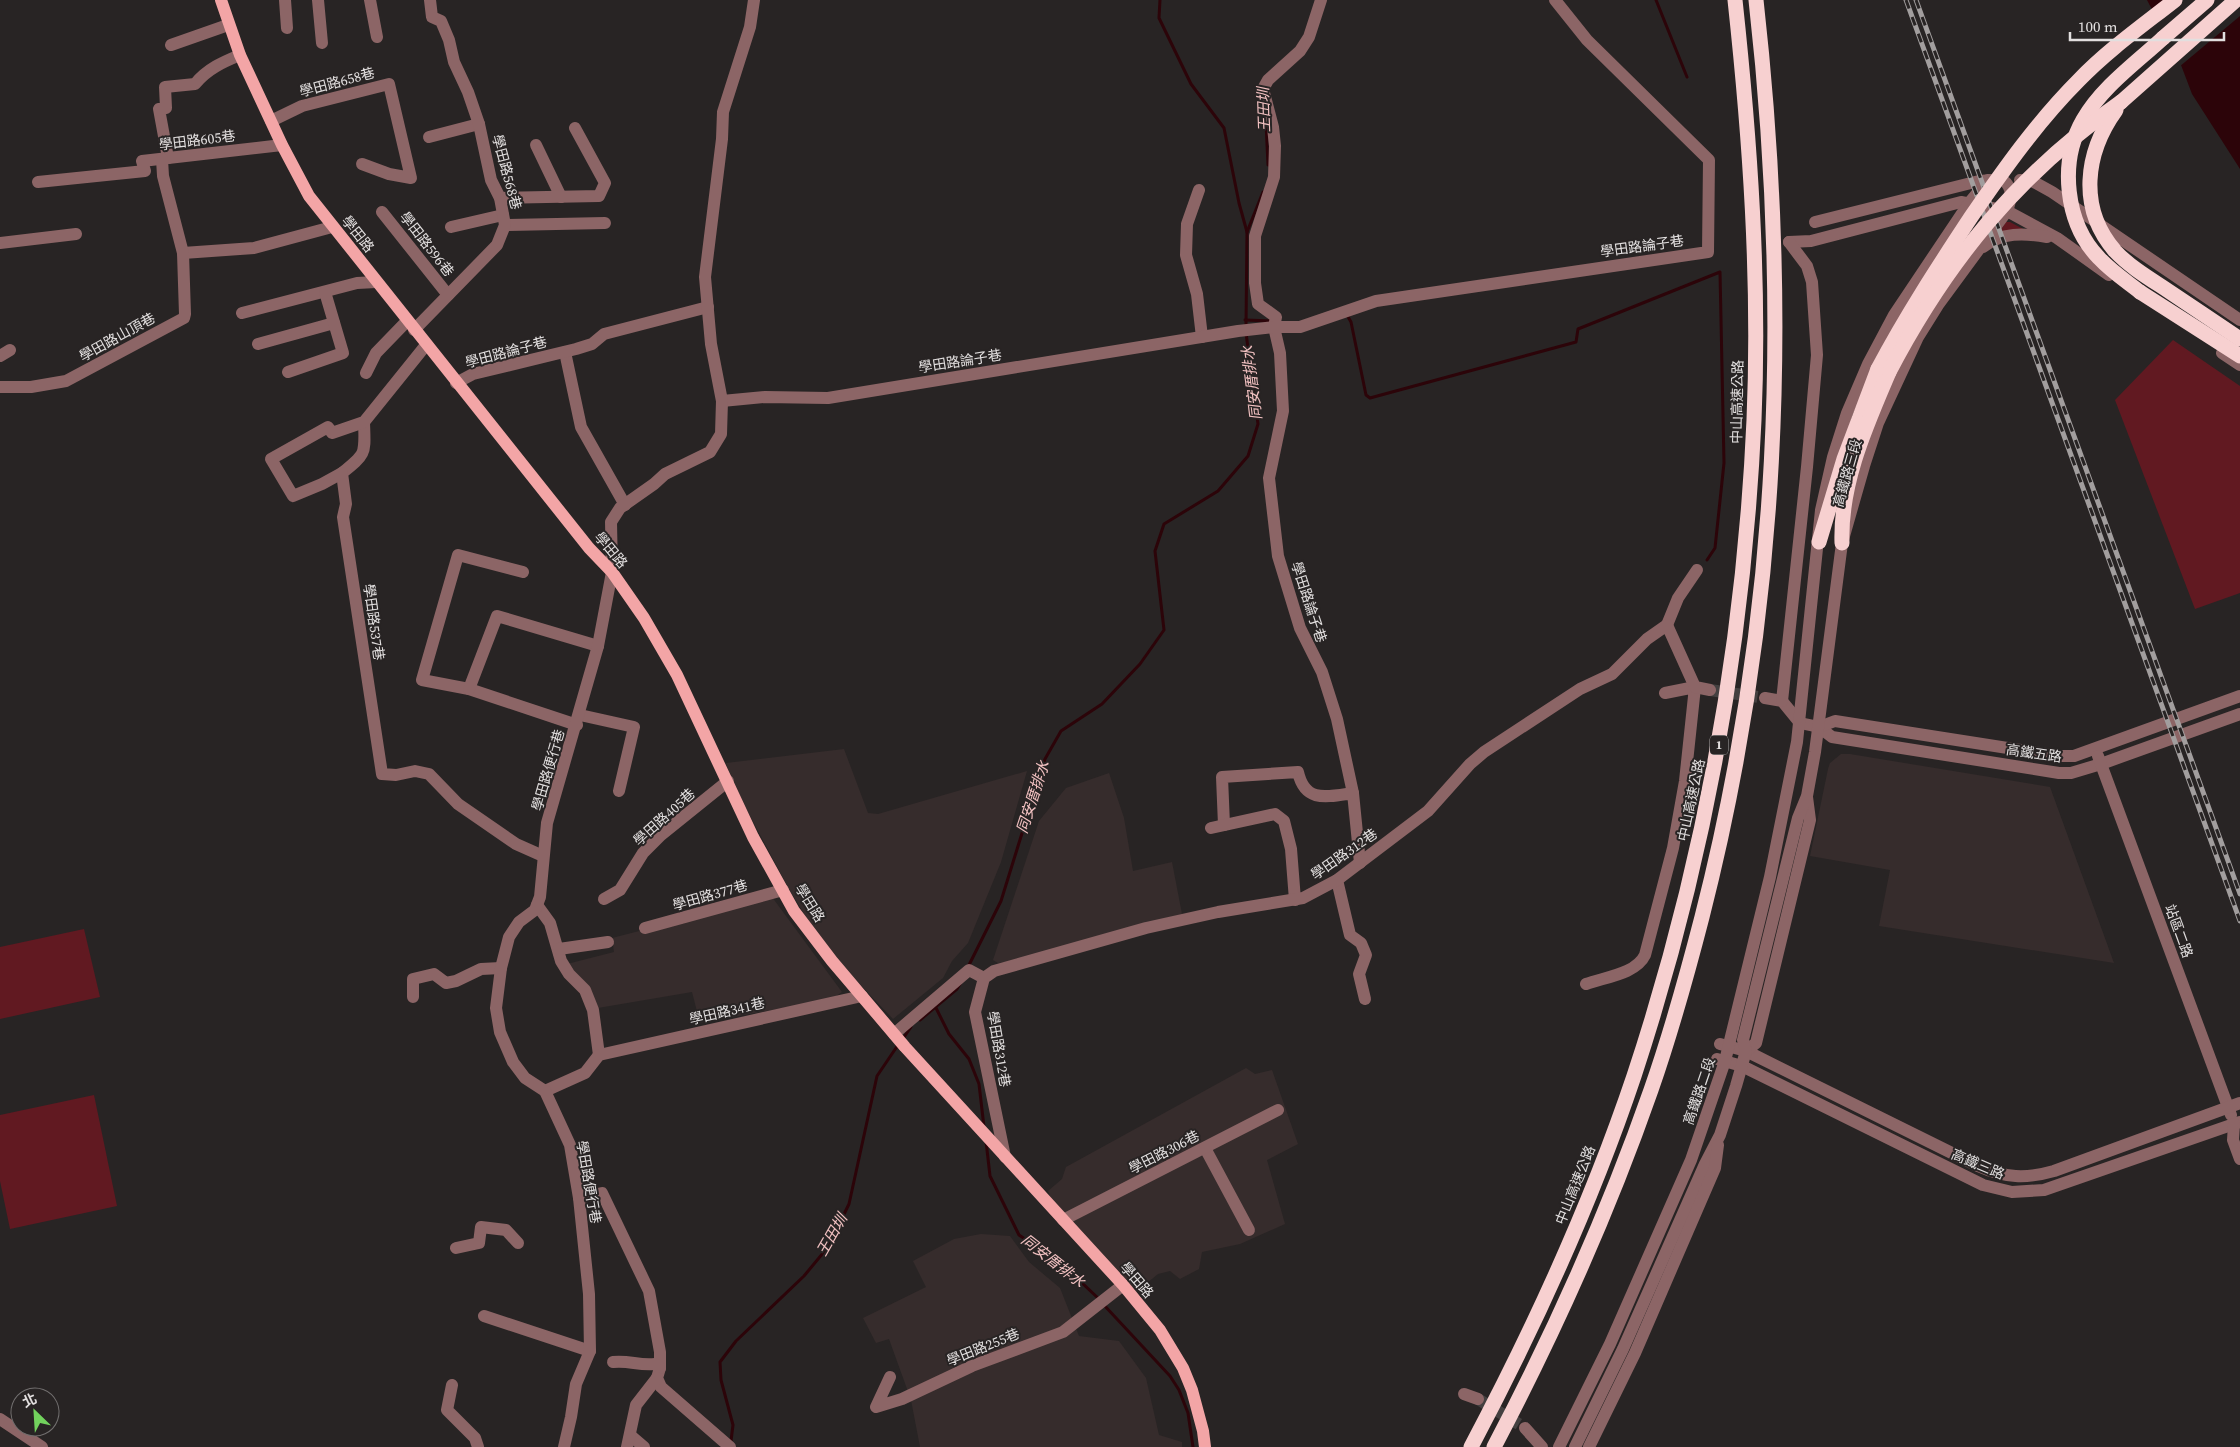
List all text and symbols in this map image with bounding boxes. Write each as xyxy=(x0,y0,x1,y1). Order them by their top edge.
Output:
scale bar xyxy=(2070,10,2224,42)
text: 100 m xyxy=(2078,16,2118,37)
street label: 學田路658巷 xyxy=(297,62,377,102)
water label: 王田圳 xyxy=(1252,85,1275,133)
street label: 學田路605巷 xyxy=(158,125,236,155)
street label: 學田路568巷 xyxy=(487,132,527,212)
street label: 學田路596巷 xyxy=(395,208,459,280)
street label: 學田路 xyxy=(337,211,379,257)
street label: 學田路論子巷 xyxy=(1599,230,1685,262)
street label: 學田路山頂巷 xyxy=(75,308,159,366)
street label: 學田路論子巷 xyxy=(463,331,549,373)
water label: 同安厝排水 xyxy=(1236,344,1266,422)
street label: 學田路論子巷 xyxy=(917,345,1003,377)
street label: 中山高速公路 xyxy=(1726,360,1748,444)
street label: 高鐵路三段 xyxy=(1828,437,1866,509)
street label: 學田路 xyxy=(590,527,632,573)
street label: 學田路論子巷 xyxy=(1287,559,1331,645)
street label: 學田路537巷 xyxy=(359,582,389,662)
street label: 學田路便行巷 xyxy=(527,727,569,813)
road number: 1 xyxy=(1710,736,1728,754)
street label: 高鐵五路 xyxy=(2005,739,2063,767)
water label: 同安厝排水 xyxy=(1011,757,1054,836)
street label: 中山高速公路 xyxy=(1672,757,1710,843)
street label: 學田路405巷 xyxy=(629,784,699,850)
street label: 學田路312巷 xyxy=(1307,824,1381,884)
street label: 學田路377巷 xyxy=(670,875,750,915)
street label: 學田路 xyxy=(790,880,830,926)
street label: 站區二路 xyxy=(2160,901,2198,961)
street label: 學田路341巷 xyxy=(687,993,767,1029)
street label: 學田路312巷 xyxy=(982,1009,1016,1089)
street label: 高鐵路二段 xyxy=(1678,1055,1720,1127)
street label: 學田路306巷 xyxy=(1125,1126,1203,1178)
street label: 學田路便行巷 xyxy=(572,1139,606,1225)
street label: 中山高速公路 xyxy=(1550,1142,1600,1228)
street label: 高鐵三路 xyxy=(1948,1144,2008,1184)
water label: 王田圳 xyxy=(811,1208,853,1259)
water label: 同安厝排水 xyxy=(1017,1229,1090,1293)
street label: 學田路 xyxy=(1116,1258,1158,1302)
street label: 學田路255巷 xyxy=(944,1323,1022,1371)
north arrow xyxy=(10,1387,60,1437)
text: 北 xyxy=(19,1388,40,1412)

